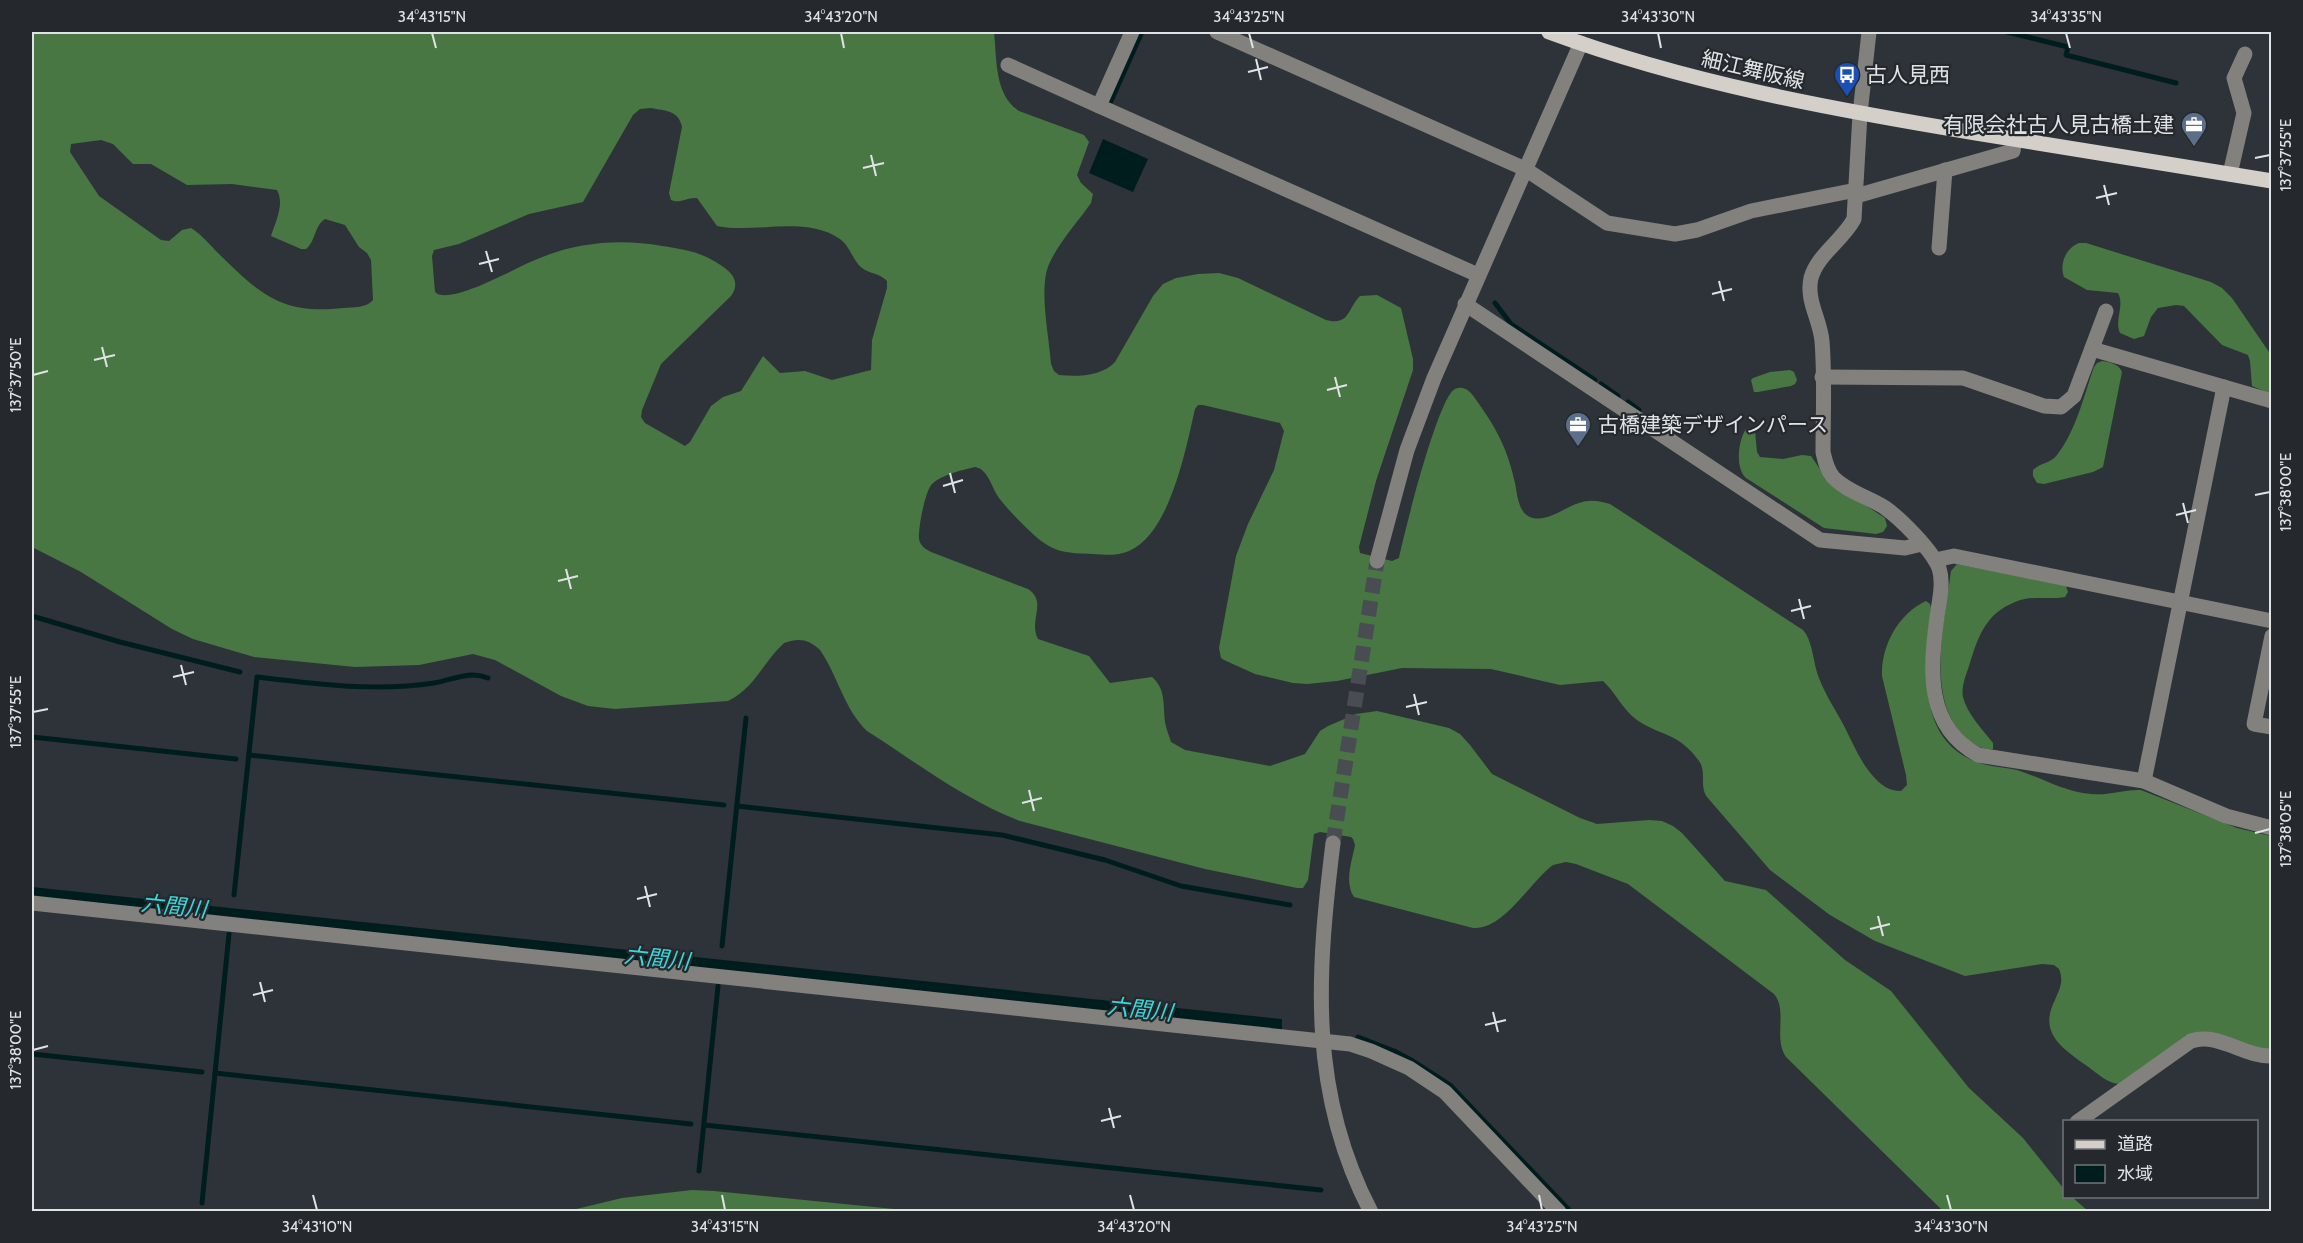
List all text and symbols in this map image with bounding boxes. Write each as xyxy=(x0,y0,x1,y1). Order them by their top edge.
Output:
text: 34°43'15"N xyxy=(398,8,466,26)
text: 34°43'20"N xyxy=(804,8,878,26)
text: 34°43'25"N xyxy=(1213,8,1285,26)
text: 34°43'30"N xyxy=(1621,8,1695,26)
text: 34°43'35"N xyxy=(2030,8,2102,26)
street label: 細江舞阪線 xyxy=(1699,46,1807,94)
bus stop icon: 古人見西 xyxy=(1832,60,1862,98)
place label: 古人見西 xyxy=(1866,62,1950,87)
office icon: 有限会社古人見古橋土建 xyxy=(2179,110,2209,148)
place label: 有限会社古人見古橋土建 xyxy=(1943,112,2174,137)
text: 137°37'55"E xyxy=(2277,119,2295,191)
text: 137°37'50"E xyxy=(7,338,25,412)
office icon: 古橋建築デザインパース xyxy=(1563,410,1593,448)
place label: 古橋建築デザインパース xyxy=(1598,412,1828,437)
text: 137°38'00"E xyxy=(2277,453,2295,531)
text: 137°37'55"E xyxy=(7,676,25,748)
text: 137°38'05"E xyxy=(2277,791,2295,867)
water label: 六間川 xyxy=(140,890,210,924)
water label: 六間川 xyxy=(623,942,693,976)
water label: 六間川 xyxy=(1106,993,1176,1027)
text: 137°38'00"E xyxy=(7,1011,25,1089)
legend xyxy=(2063,1120,2258,1198)
text: 道路 xyxy=(2117,1133,2153,1155)
text: 水域 xyxy=(2117,1163,2153,1185)
text: 34°43'10"N xyxy=(282,1218,352,1236)
text: 34°43'15"N xyxy=(691,1218,759,1236)
text: 34°43'20"N xyxy=(1097,1218,1171,1236)
text: 34°43'25"N xyxy=(1506,1218,1578,1236)
text: 34°43'30"N xyxy=(1914,1218,1988,1236)

